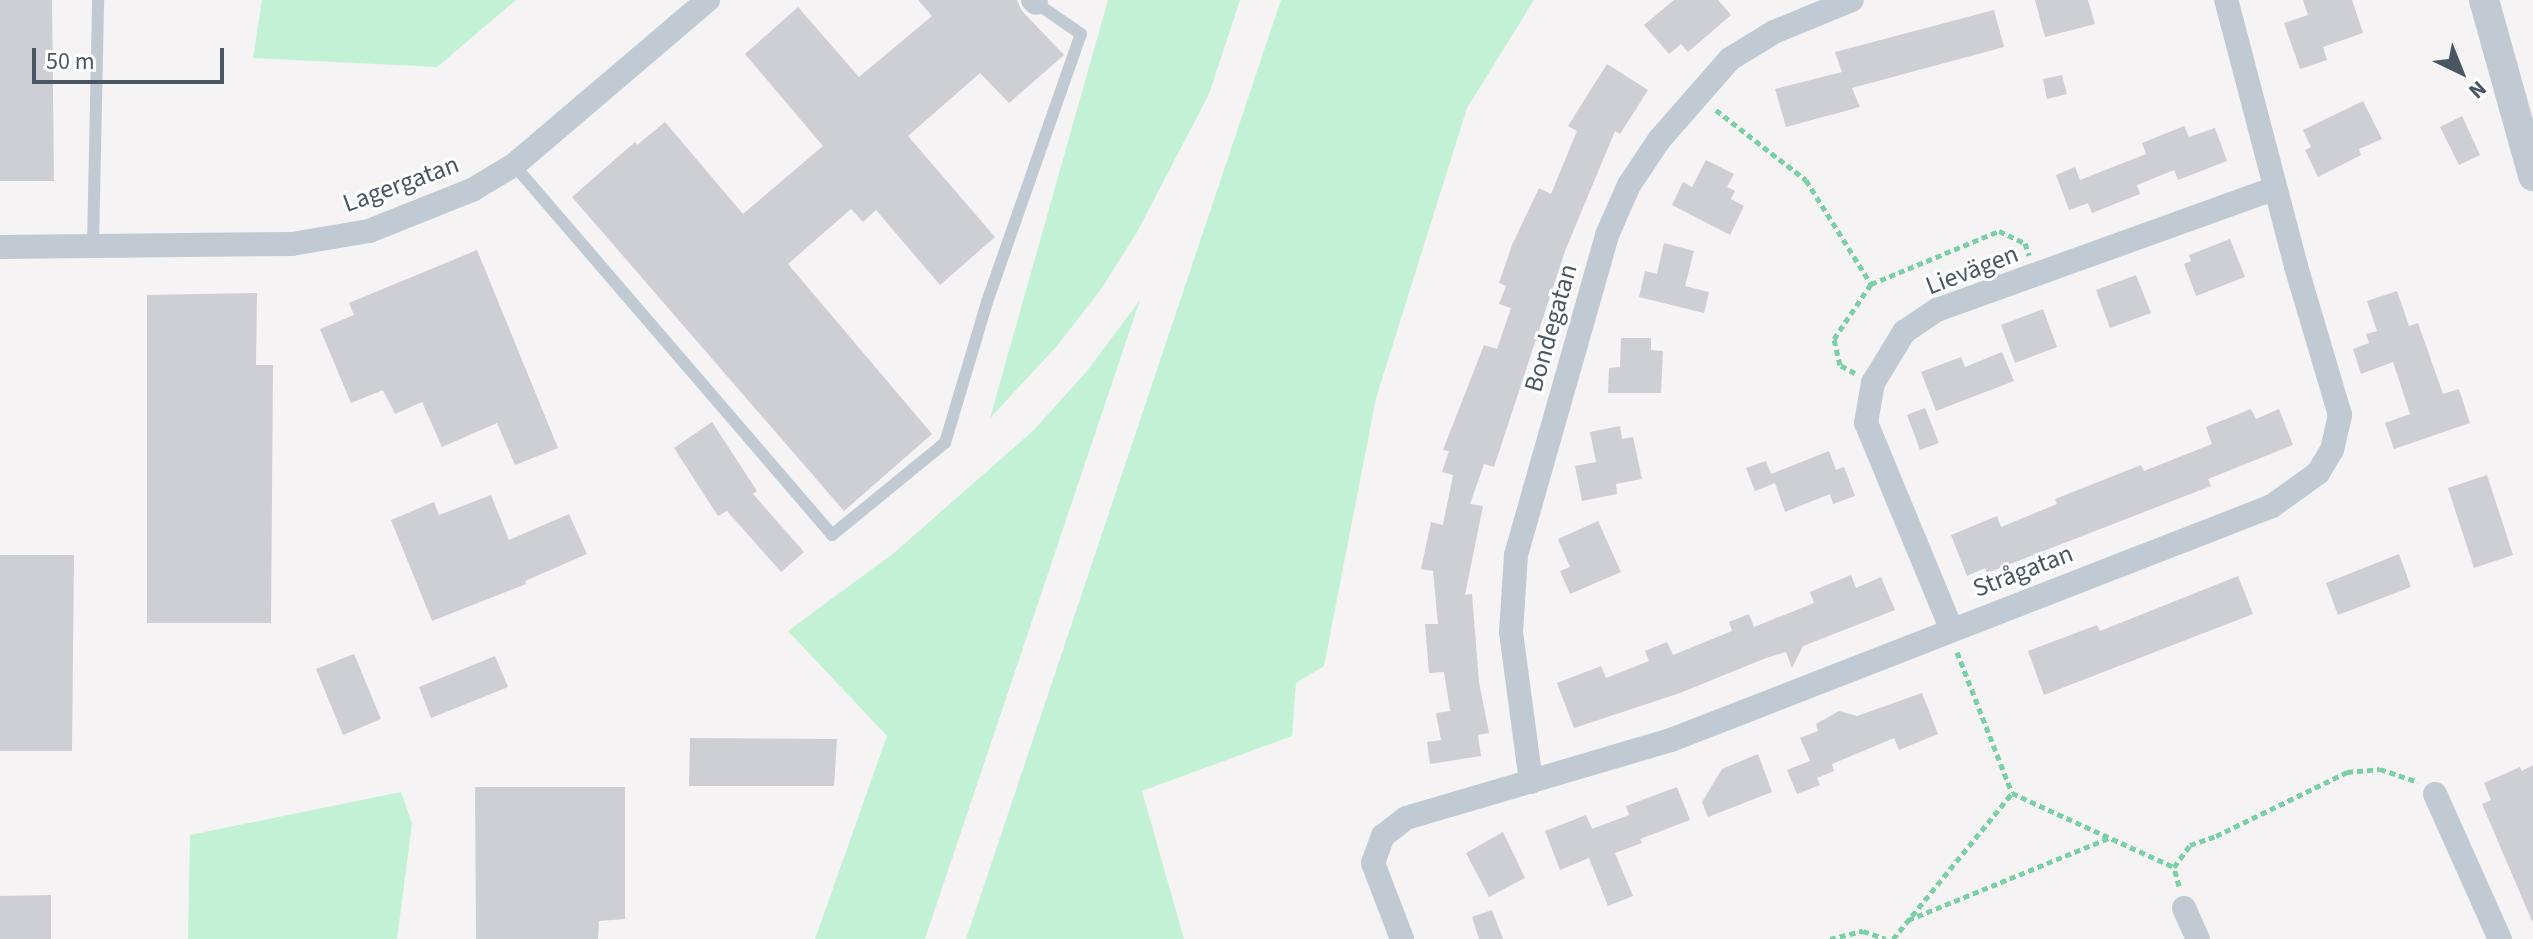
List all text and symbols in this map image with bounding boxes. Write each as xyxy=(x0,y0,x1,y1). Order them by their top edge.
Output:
scale bar xyxy=(36,32,228,82)
north arrow xyxy=(2421,32,2501,112)
text: 50 m xyxy=(46,44,95,79)
text: N xyxy=(2461,73,2494,106)
street label: Lagergatan xyxy=(339,149,463,219)
street label: Lievägen xyxy=(1921,238,2023,302)
street label: Bondegatan xyxy=(1518,260,1584,396)
street label: Strågatan xyxy=(1969,538,2077,604)

